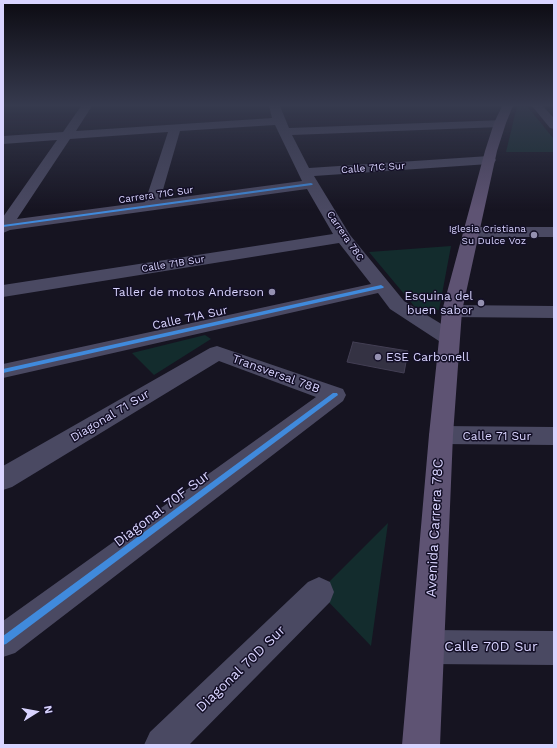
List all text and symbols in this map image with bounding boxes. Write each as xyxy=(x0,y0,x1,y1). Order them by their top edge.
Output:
street label: Calle 71C Sur xyxy=(341,160,405,176)
street label: Carrera 71C Sur xyxy=(118,184,194,206)
street label: Carrera 78C xyxy=(324,209,366,263)
place label: Iglesia Cristiana Su Dulce Voz xyxy=(449,223,526,246)
marker: Iglesia Cristiana Su Dulce Voz xyxy=(529,230,539,240)
street label: Calle 71B Sur xyxy=(141,253,205,275)
place label: Taller de motos Anderson xyxy=(113,285,264,299)
marker: Taller de motos Anderson xyxy=(267,287,277,297)
place label: Esquina del buen sabor xyxy=(404,289,473,317)
marker: Esquina del buen sabor xyxy=(476,298,486,308)
street label: Calle 71A Sur xyxy=(151,303,229,333)
place label: ESE Carbonell xyxy=(386,350,469,364)
street label: Transversal 78B xyxy=(230,352,322,396)
marker: ESE Carbonell xyxy=(373,352,383,362)
street label: Diagonal 71 Sur xyxy=(68,387,152,445)
street label: Calle 71 Sur xyxy=(463,429,531,443)
street label: Avenida Carrera 78C xyxy=(423,458,447,598)
street label: Diagonal 70F Sur xyxy=(111,467,213,551)
street label: Diagonal 70D Sur xyxy=(193,622,289,716)
street label: Calle 70D Sur xyxy=(444,639,538,655)
north arrow xyxy=(16,692,56,732)
text: N xyxy=(41,704,55,715)

